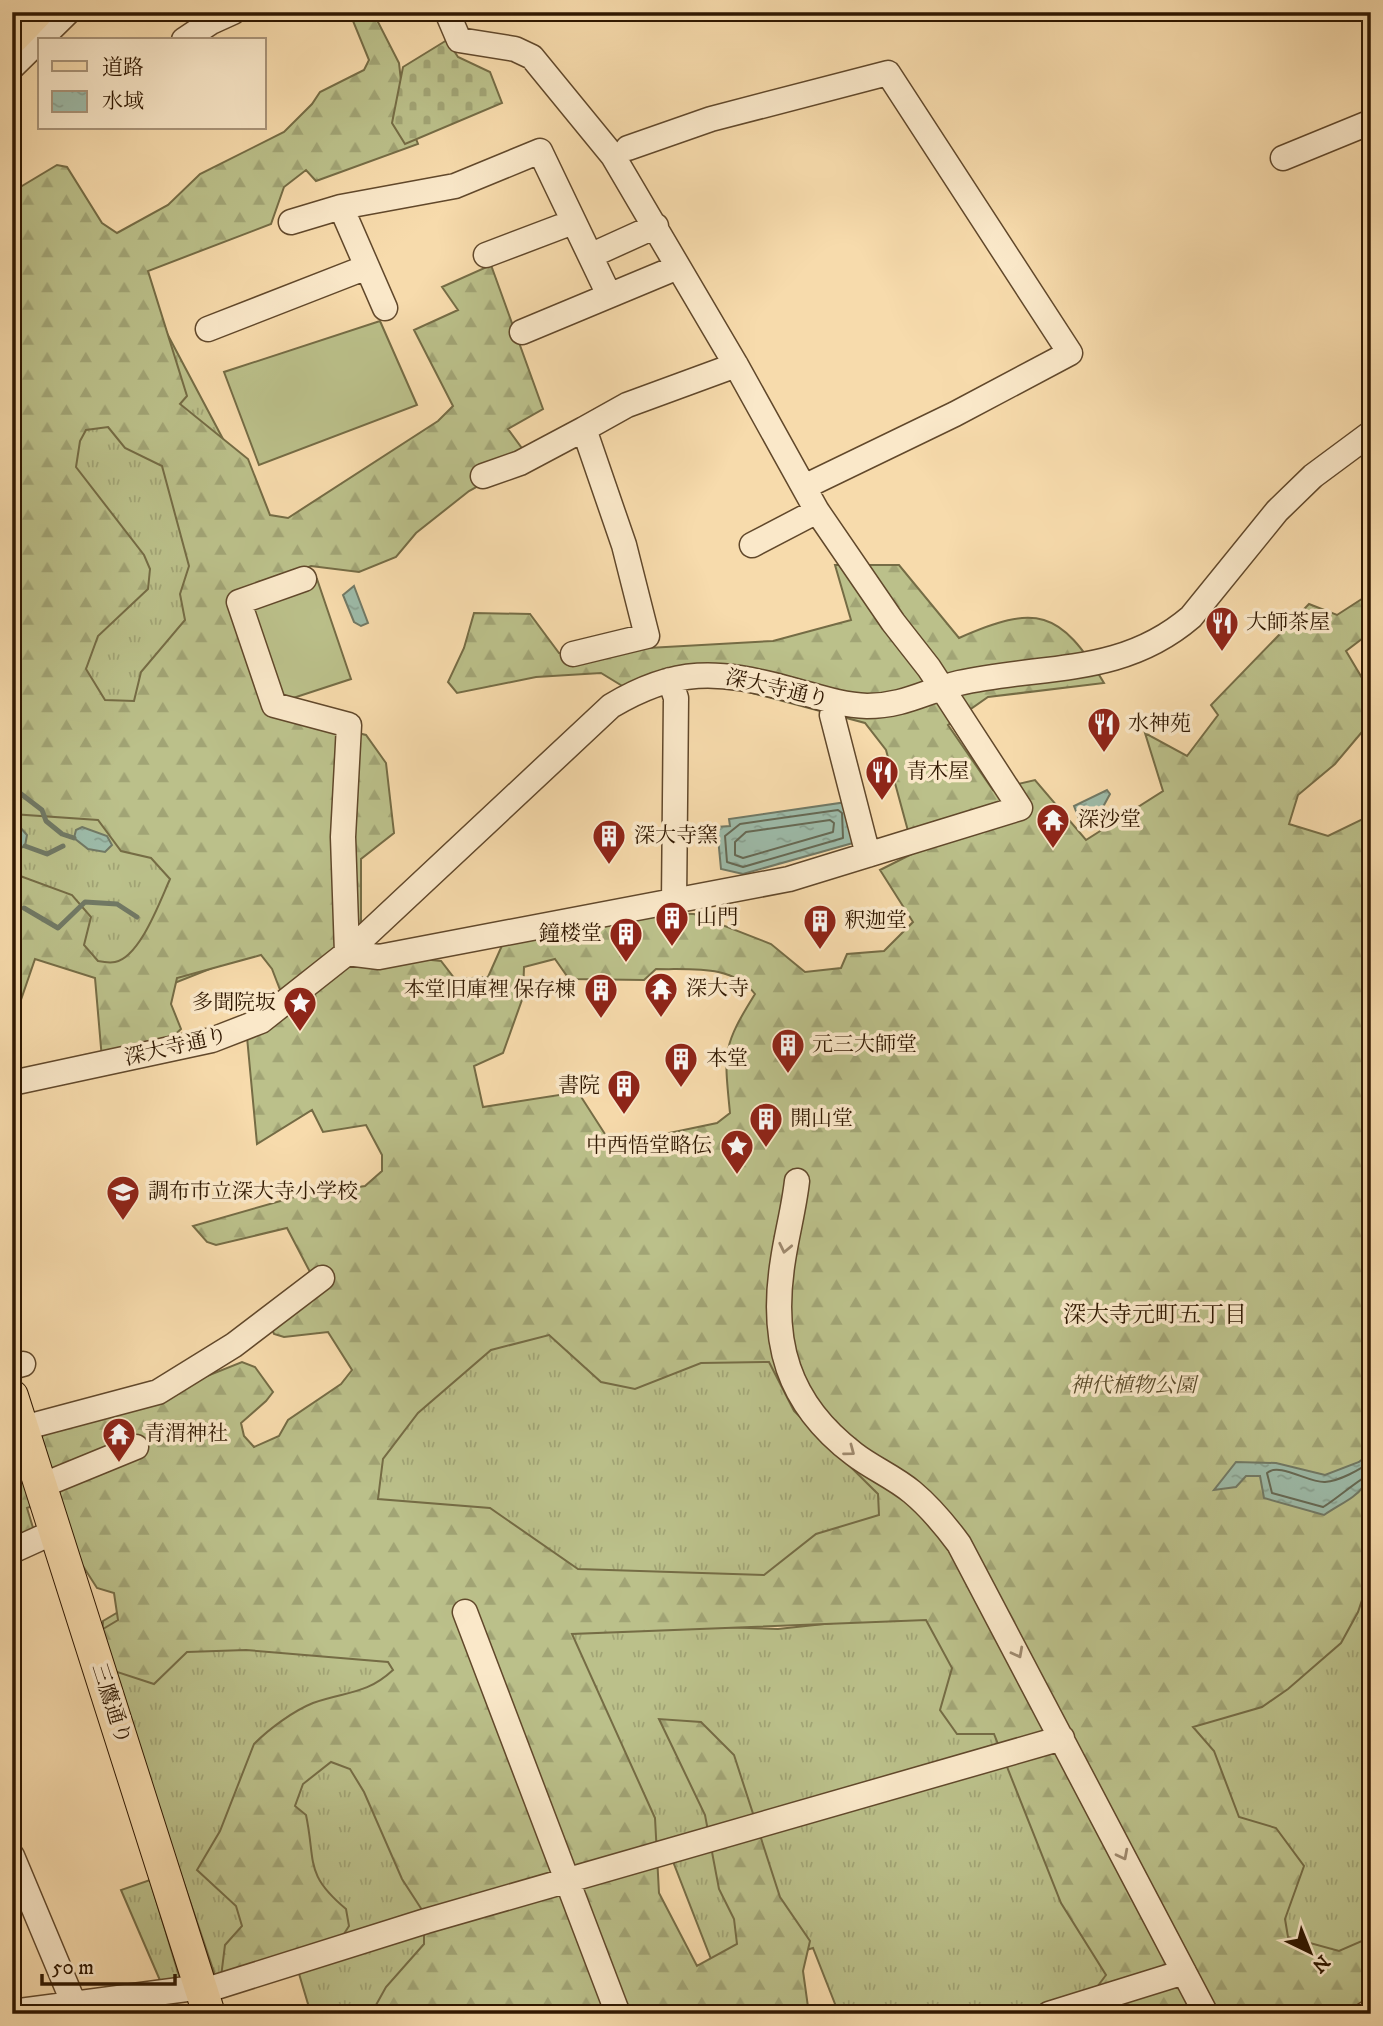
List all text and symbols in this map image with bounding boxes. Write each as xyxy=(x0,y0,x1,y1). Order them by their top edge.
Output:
legend xyxy=(38,38,266,130)
text: 道路 xyxy=(102,55,144,81)
text: 水域 xyxy=(102,89,144,115)
restaurant icon: 大師茶屋 xyxy=(1203,604,1241,653)
place label: 大師茶屋 xyxy=(1246,610,1330,636)
street label: 深大寺通り xyxy=(723,665,831,713)
restaurant icon: 水神苑 xyxy=(1085,705,1123,754)
place label: 水神苑 xyxy=(1128,711,1191,737)
restaurant icon: 青木屋 xyxy=(863,753,901,802)
place label: 青木屋 xyxy=(906,759,969,785)
temple icon: 深沙堂 xyxy=(1034,801,1072,850)
place label: 深沙堂 xyxy=(1078,807,1141,833)
building icon: 深大寺窯 xyxy=(590,817,628,866)
place label: 深大寺窯 xyxy=(634,823,718,849)
building icon: 山門 xyxy=(653,899,691,948)
building icon: 釈迦堂 xyxy=(801,902,839,951)
place label: 山門 xyxy=(696,905,738,931)
place label: 釈迦堂 xyxy=(844,908,907,934)
building icon: 鐘楼堂 xyxy=(607,915,645,964)
place label: 鐘楼堂 xyxy=(539,921,602,947)
temple icon: 深大寺 xyxy=(642,970,680,1019)
building icon: 本堂旧庫裡 保存棟 xyxy=(582,971,620,1020)
place label: 深大寺 xyxy=(686,976,749,1002)
place label: 本堂旧庫裡 保存棟 xyxy=(403,977,576,1003)
place icon: 多聞院坂 xyxy=(281,984,319,1033)
place label: 多聞院坂 xyxy=(192,990,276,1016)
street label: 深大寺通り xyxy=(122,1023,230,1071)
building icon: 元三大師堂 xyxy=(769,1026,807,1075)
place label: 元三大師堂 xyxy=(812,1032,917,1058)
building icon: 本堂 xyxy=(662,1040,700,1089)
place label: 本堂 xyxy=(706,1046,748,1072)
building icon: 書院 xyxy=(605,1067,643,1116)
place label: 書院 xyxy=(558,1073,600,1099)
building icon: 開山堂 xyxy=(747,1100,785,1149)
place label: 開山堂 xyxy=(790,1106,853,1132)
place icon: 中西悟堂略伝 xyxy=(718,1127,756,1176)
place label: 中西悟堂略伝 xyxy=(586,1133,712,1159)
school or university icon: 調布市立深大寺小学校 xyxy=(104,1173,142,1222)
place label: 調布市立深大寺小学校 xyxy=(148,1179,358,1205)
one-way arrow xyxy=(779,1242,794,1254)
district label: 深大寺元町五丁目 xyxy=(1063,1301,1247,1330)
park label: 神代植物公園 xyxy=(1070,1373,1199,1399)
temple icon: 青渭神社 xyxy=(100,1415,138,1464)
place label: 青渭神社 xyxy=(144,1421,228,1447)
one-way arrow xyxy=(843,1443,855,1455)
one-way arrow xyxy=(1009,1646,1023,1658)
street label: 三鷹通り xyxy=(86,1660,136,1748)
one-way arrow xyxy=(1114,1847,1128,1860)
north arrow xyxy=(1274,1918,1344,1988)
scale bar xyxy=(42,1942,175,1986)
text: N xyxy=(1307,1950,1334,1977)
text: 50 m xyxy=(52,1955,94,1981)

